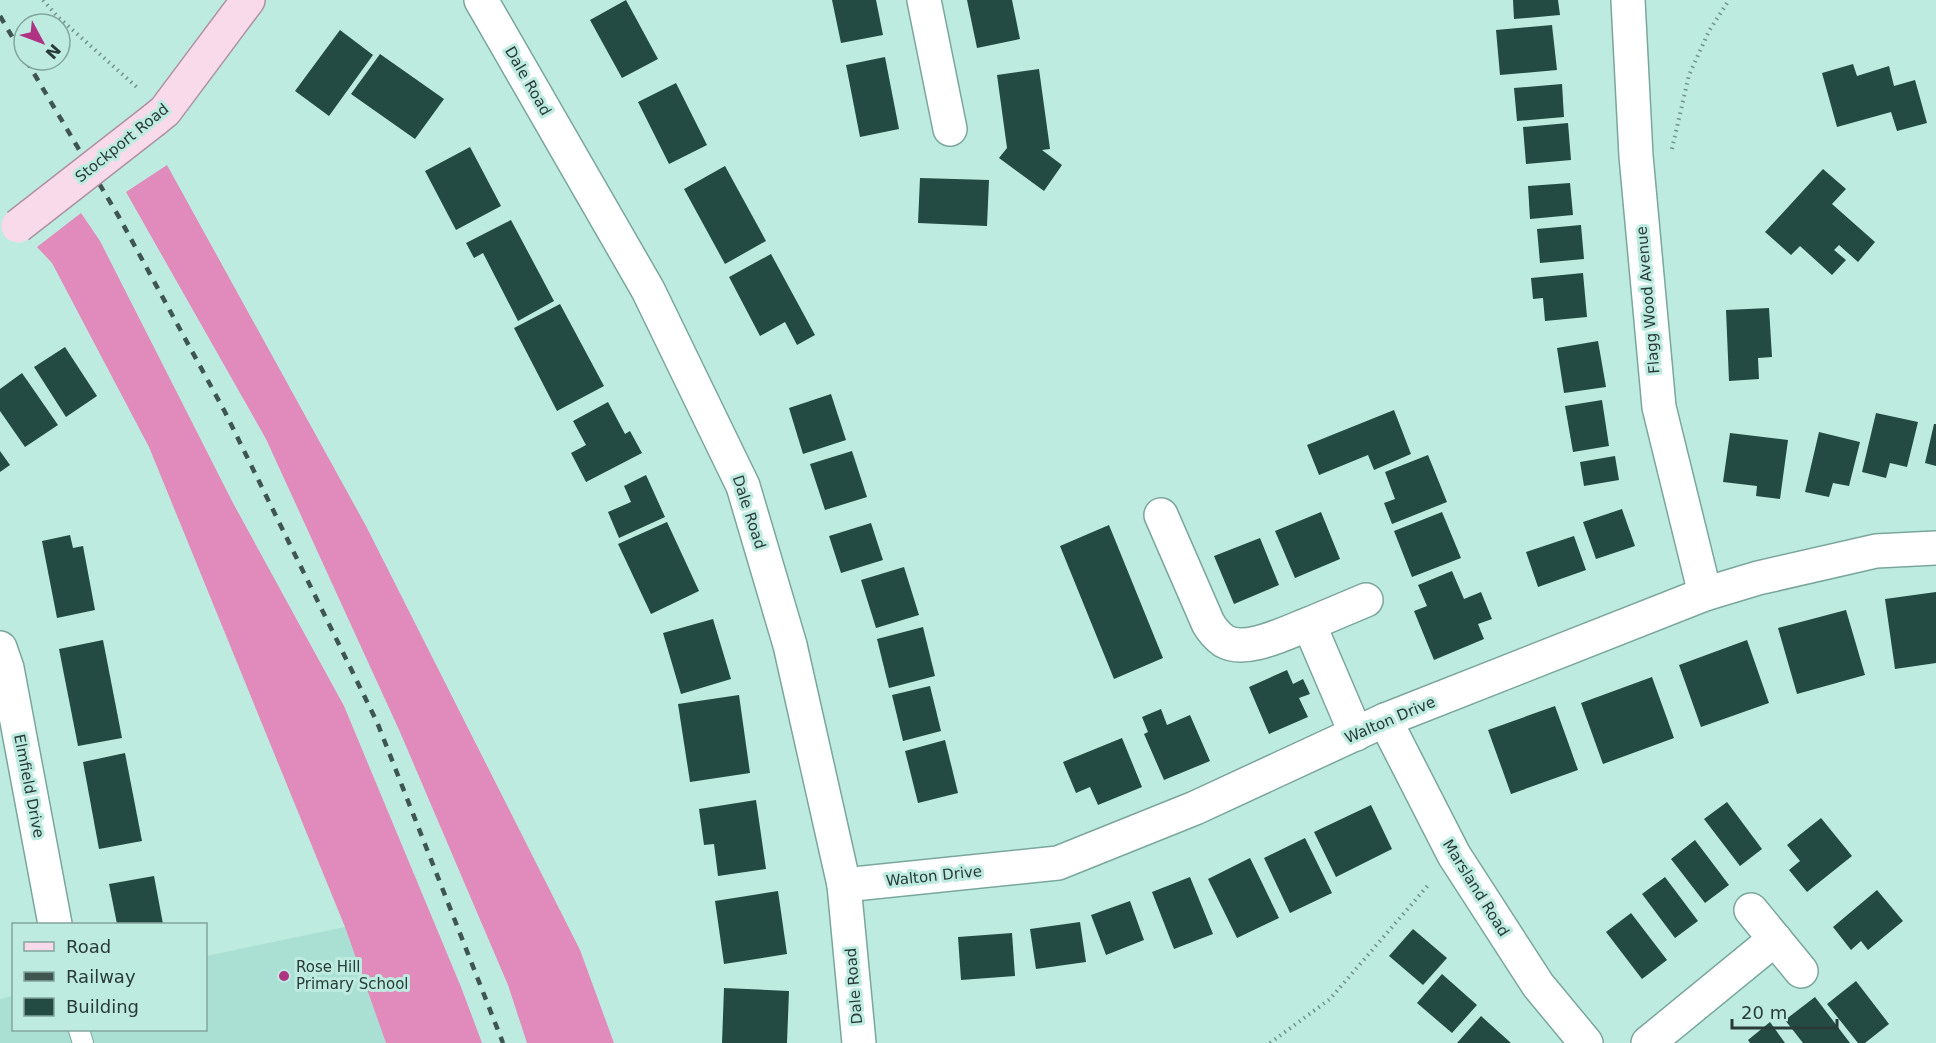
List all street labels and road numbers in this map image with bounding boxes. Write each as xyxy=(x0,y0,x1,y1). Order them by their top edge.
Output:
street label: Dale Road xyxy=(501,43,555,119)
street label: Stockport Road xyxy=(72,100,172,186)
street label: Flagg Wood Avenue xyxy=(1633,225,1663,375)
street label: Dale Road xyxy=(729,473,769,551)
street label: Walton Drive xyxy=(1342,693,1438,747)
street label: Elmfield Drive xyxy=(10,733,48,839)
street label: Marsland Road xyxy=(1439,836,1513,940)
street label: Walton Drive xyxy=(885,862,983,890)
street label: Dale Road xyxy=(842,947,866,1025)

